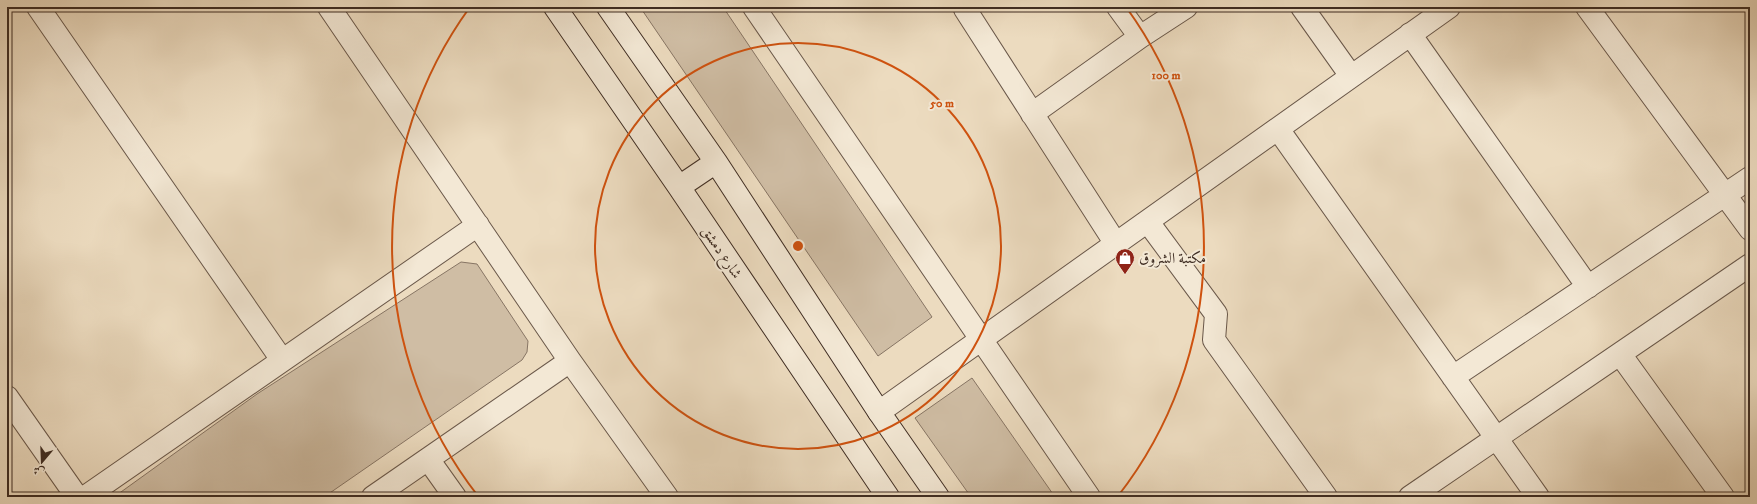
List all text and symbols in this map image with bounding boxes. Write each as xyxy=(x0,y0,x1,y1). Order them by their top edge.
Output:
text: 100 m xyxy=(1152,68,1180,83)
text: 50 m xyxy=(929,96,954,111)
street label: شارع دمشق xyxy=(695,222,746,284)
centre of rings xyxy=(791,239,805,253)
shop icon: مكتبة الشروق xyxy=(1114,247,1136,275)
place label: مكتبة الشروق xyxy=(1139,249,1206,268)
north arrow xyxy=(22,442,62,482)
text: ش xyxy=(32,462,47,479)

